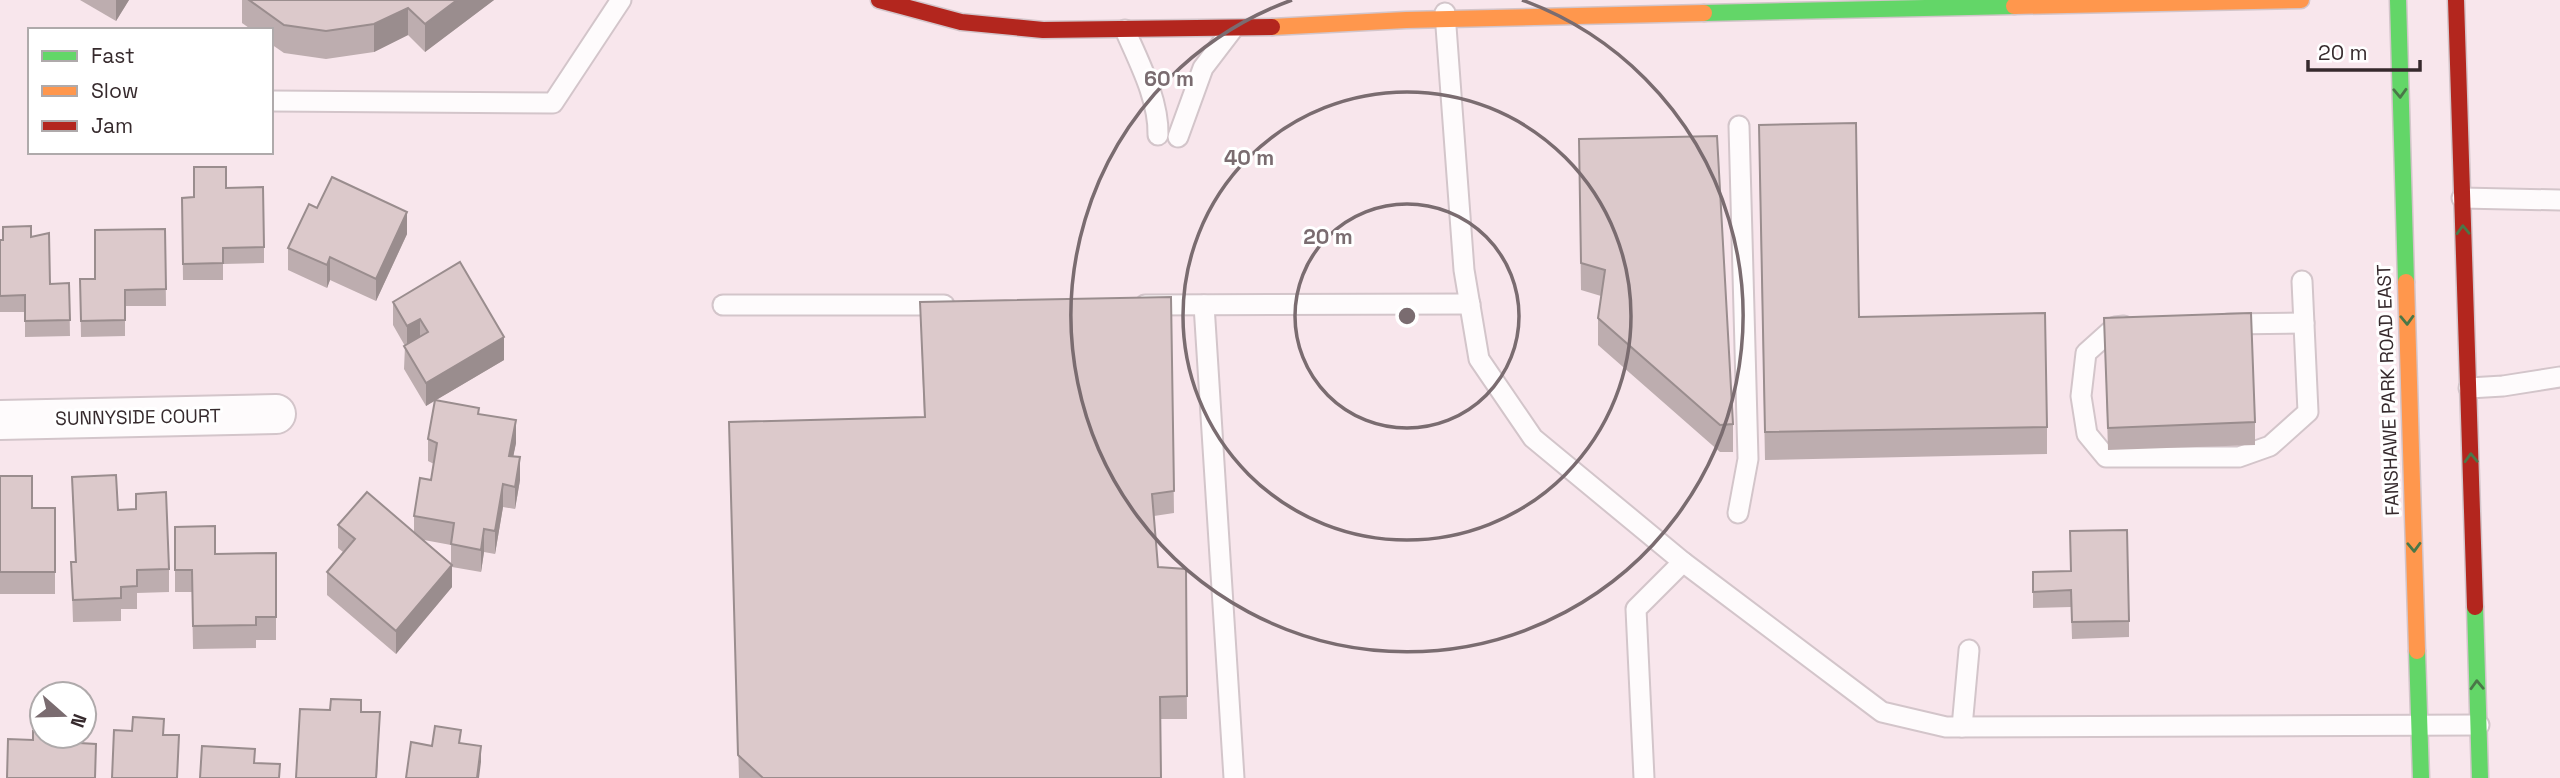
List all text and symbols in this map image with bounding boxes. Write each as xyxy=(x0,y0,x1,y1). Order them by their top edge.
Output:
legend xyxy=(28,28,273,154)
scale bar xyxy=(2308,28,2420,72)
text: 20 m xyxy=(2318,39,2368,66)
text: Fast xyxy=(91,42,135,69)
text: 60 m xyxy=(1144,65,1194,92)
text: Slow xyxy=(91,77,139,104)
one-way arrow xyxy=(2393,87,2408,98)
text: Jam xyxy=(91,112,133,139)
text: 40 m xyxy=(1224,144,1274,171)
text: 20 m xyxy=(1303,223,1353,250)
one-way arrow xyxy=(2456,225,2471,236)
street label: FANSHAWE PARK ROAD EAST xyxy=(2371,264,2405,516)
centre of rings xyxy=(1395,304,1419,328)
one-way arrow xyxy=(2400,315,2415,326)
street label: SUNNYSIDE COURT xyxy=(55,403,221,431)
one-way arrow xyxy=(2463,452,2478,463)
one-way arrow xyxy=(2407,542,2422,553)
north arrow xyxy=(28,680,98,750)
one-way arrow xyxy=(2470,680,2485,691)
text: N xyxy=(65,710,92,731)

